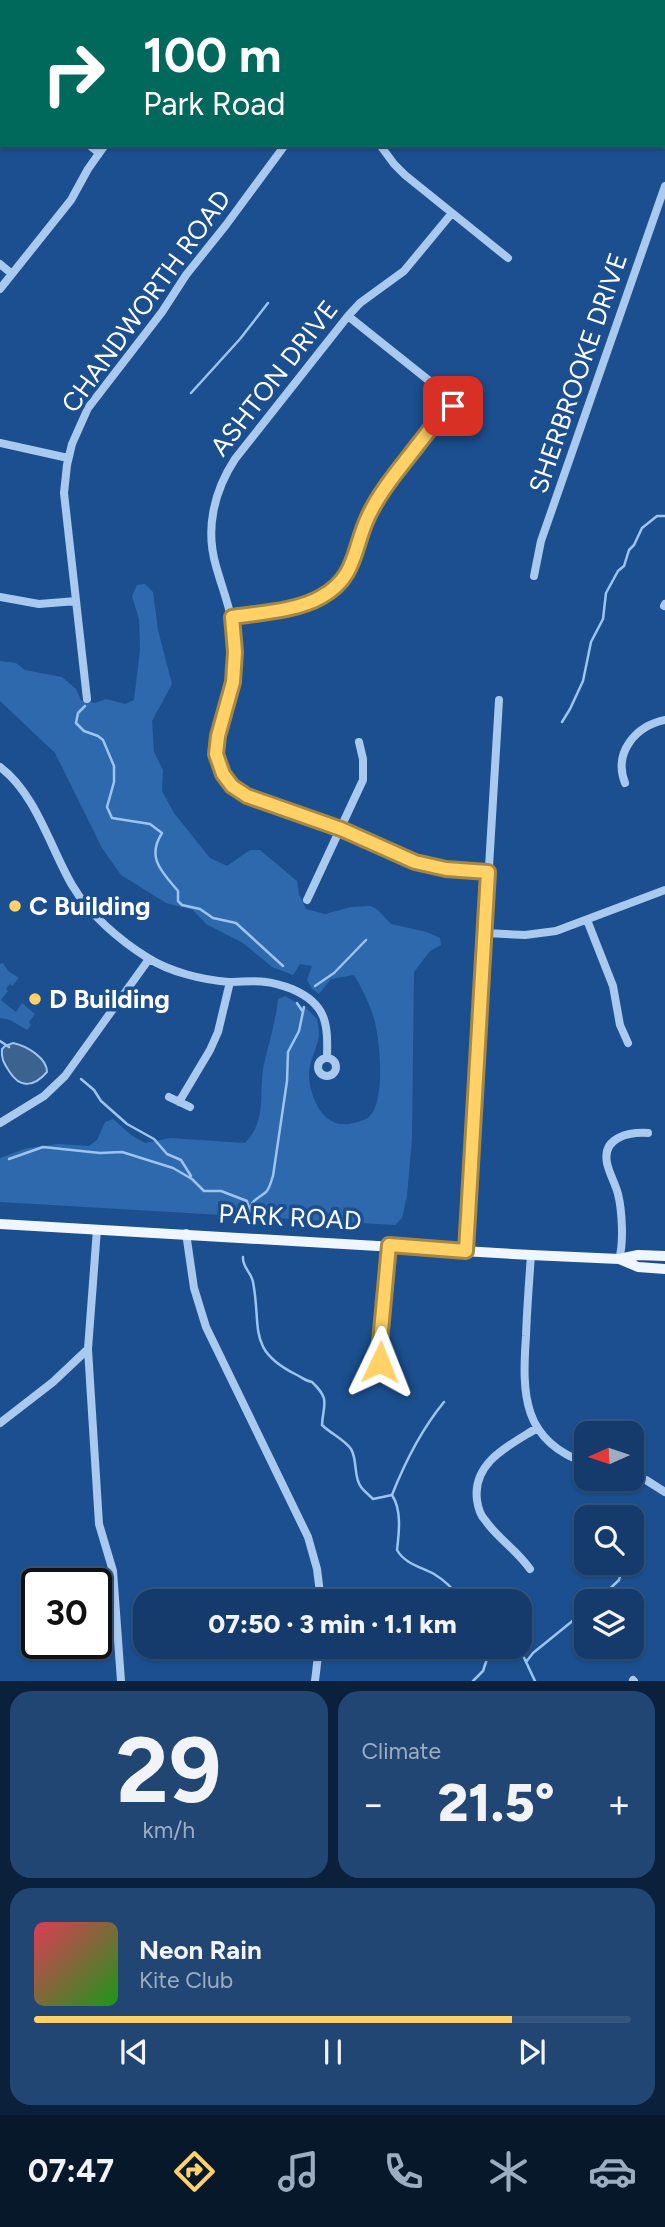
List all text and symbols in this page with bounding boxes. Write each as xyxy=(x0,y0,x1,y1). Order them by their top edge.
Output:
text: 100 m xyxy=(143,25,282,84)
icon: right xyxy=(28,28,119,119)
text: Park Road xyxy=(143,85,285,123)
street label: CHANDWORTH ROAD xyxy=(55,184,237,418)
street label: SHERBROOKE DRIVE xyxy=(522,249,634,497)
street label: ASHTON DRIVE xyxy=(203,294,345,462)
pin xyxy=(423,376,483,436)
icon: arrive xyxy=(434,387,472,425)
place label: C Building xyxy=(29,890,151,922)
marker: C Building xyxy=(7,898,23,914)
place label: D Building xyxy=(49,983,170,1015)
marker: D Building xyxy=(27,991,43,1007)
street label: PARK ROAD xyxy=(218,1197,362,1237)
position arrow xyxy=(343,1325,417,1399)
north arrow xyxy=(574,1421,644,1491)
map controls xyxy=(574,1421,644,1659)
button: search xyxy=(574,1505,644,1575)
speed limit sign: 30 xyxy=(21,1568,112,1659)
button: layers xyxy=(574,1589,644,1659)
text: 07:50 · 3 min · 1.1 km xyxy=(208,1608,457,1640)
text: 29 xyxy=(116,1716,221,1825)
text: Climate xyxy=(362,1737,441,1765)
text: 21.5° xyxy=(438,1772,555,1834)
text: − xyxy=(362,1781,385,1827)
text: + xyxy=(607,1781,631,1827)
text: km/h xyxy=(142,1816,195,1844)
text: Neon Rain xyxy=(139,1934,262,1966)
text: Kite Club xyxy=(139,1966,233,1994)
icon: previous xyxy=(115,2033,153,2071)
icon: pause xyxy=(314,2033,352,2071)
icon: next xyxy=(513,2033,551,2071)
icon: directions xyxy=(170,2147,219,2196)
icon: music xyxy=(274,2147,323,2196)
icon: phone xyxy=(379,2147,428,2196)
icon: climate xyxy=(484,2147,533,2196)
icon: car xyxy=(588,2147,637,2196)
text: 07:47 xyxy=(28,2152,114,2190)

